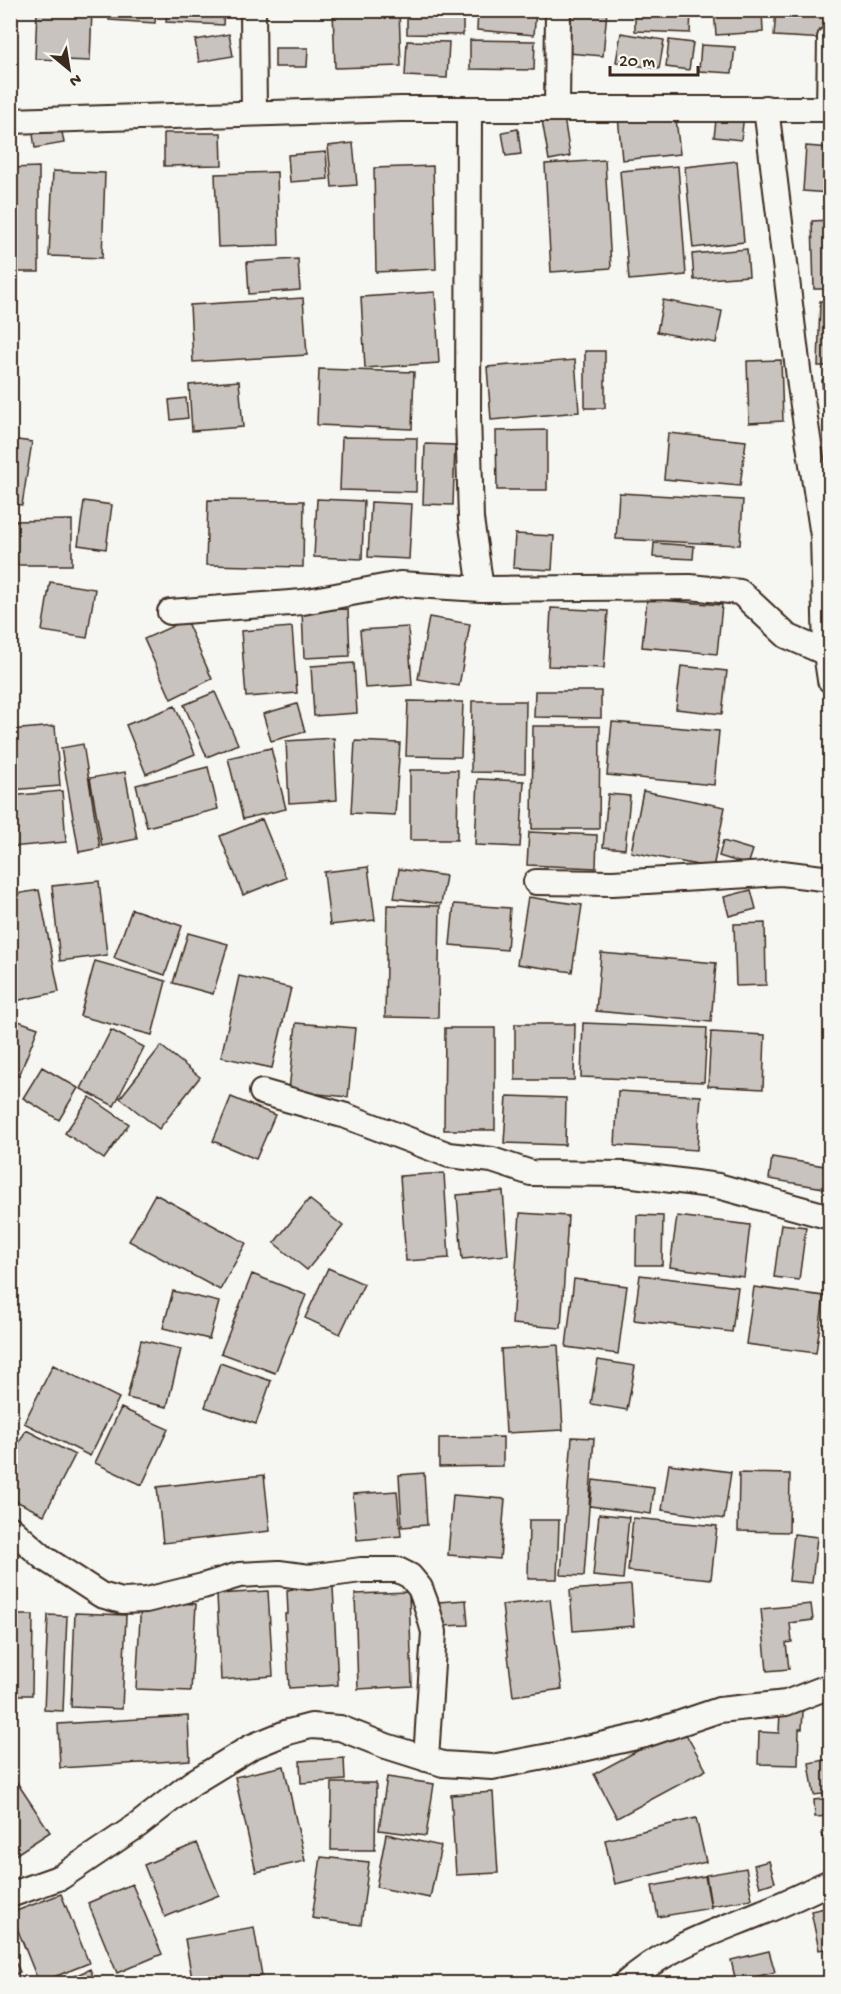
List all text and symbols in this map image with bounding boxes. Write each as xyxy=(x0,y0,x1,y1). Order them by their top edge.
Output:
north arrow xyxy=(39,39,99,99)
scale bar xyxy=(610,39,698,77)
text: 20 m xyxy=(619,52,655,73)
text: N xyxy=(65,68,84,90)

